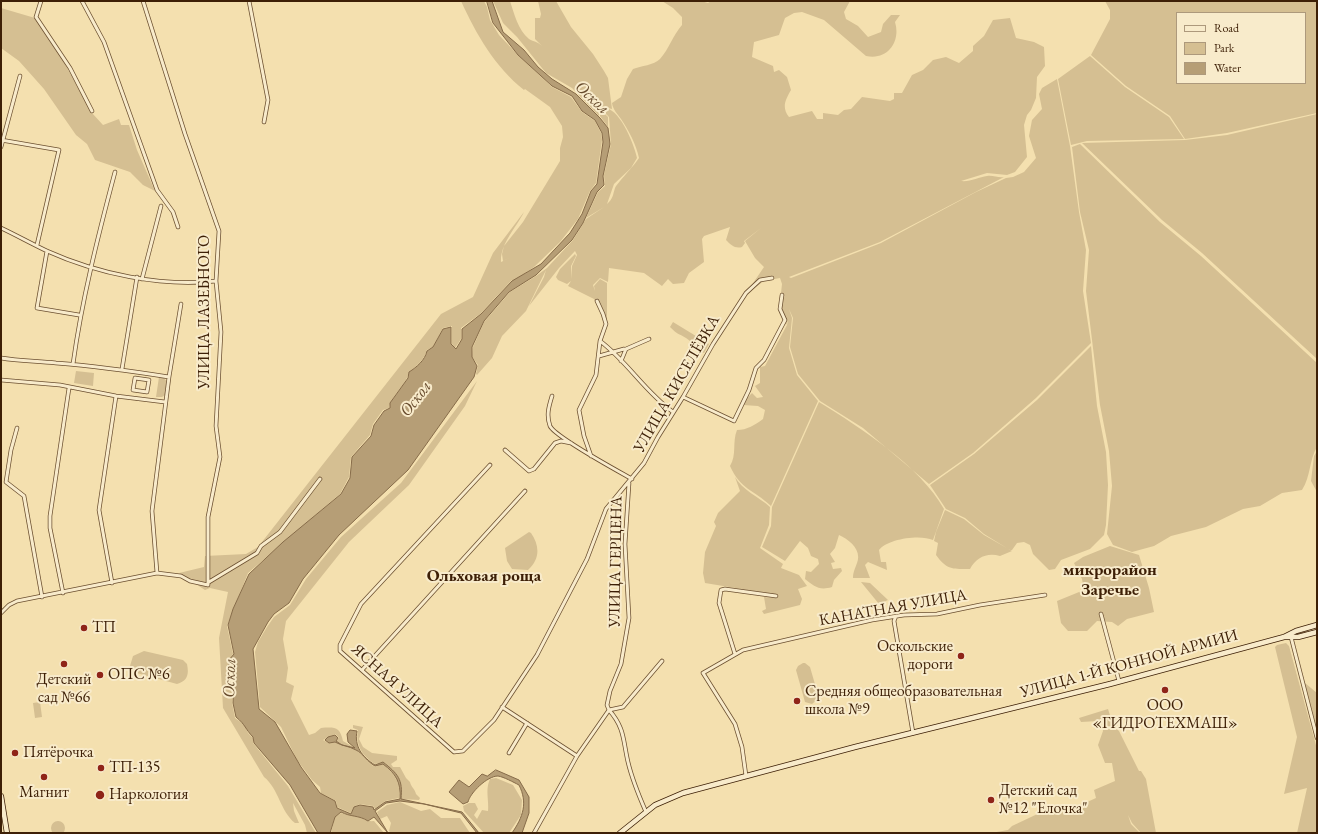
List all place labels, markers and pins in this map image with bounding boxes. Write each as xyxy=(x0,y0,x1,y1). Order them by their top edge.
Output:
place label: ТП xyxy=(92,618,116,638)
marker: ТП xyxy=(79,623,89,633)
place label: Оскольские дороги xyxy=(877,637,953,675)
marker: Оскольские дороги xyxy=(956,651,966,661)
marker: Детский сад №66 xyxy=(59,659,69,669)
place label: ОПС №6 xyxy=(108,665,170,685)
place label: Детский сад №66 xyxy=(37,670,91,708)
marker: ОПС №6 xyxy=(95,670,105,680)
place label: Средняя общеобразовательная школа №9 xyxy=(805,682,1002,720)
marker: ООО «ГИДРОТЕХМАШ» xyxy=(1160,685,1170,695)
marker: Средняя общеобразовательная школа №9 xyxy=(792,696,802,706)
place label: ООО «ГИДРОТЕХМАШ» xyxy=(1092,696,1238,734)
place label: Пятёрочка xyxy=(23,743,93,763)
marker: Пятёрочка xyxy=(10,748,20,758)
place label: ТП-135 xyxy=(109,758,160,778)
marker: ТП-135 xyxy=(96,763,106,773)
marker: Магнит xyxy=(39,772,49,782)
place label: Детский сад №12 "Елочка" xyxy=(999,781,1088,819)
place label: Магнит xyxy=(19,783,69,803)
place label: Наркология xyxy=(109,785,188,805)
marker: Наркология xyxy=(94,789,106,801)
marker: Детский сад №12 "Елочка" xyxy=(986,795,996,805)

